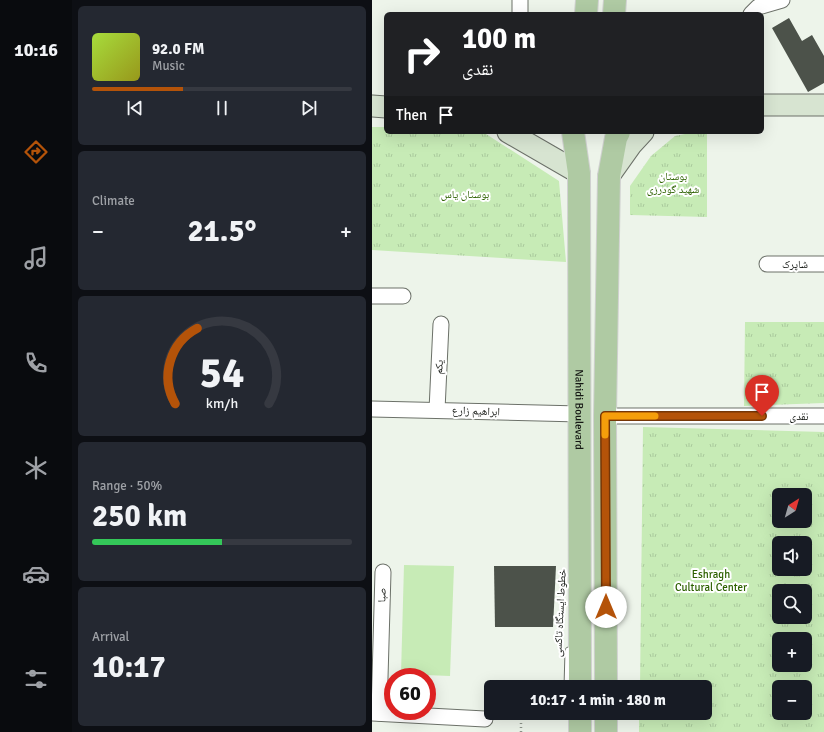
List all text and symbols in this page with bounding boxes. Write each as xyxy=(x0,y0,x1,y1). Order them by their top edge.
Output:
text: 100 m xyxy=(462,22,536,56)
icon: right xyxy=(396,28,448,80)
text: 10:16 xyxy=(14,39,58,61)
text: 92.0 FM xyxy=(152,40,204,58)
text: Music xyxy=(152,58,185,74)
text: نقدی xyxy=(462,58,494,80)
icon: previous xyxy=(124,97,146,119)
icon: pause xyxy=(211,97,233,119)
icon: next xyxy=(298,97,320,119)
icon: arrive xyxy=(435,104,457,126)
text: Then xyxy=(396,106,427,124)
icon: directions xyxy=(22,138,50,166)
park label: بوستان شهید گودرزی xyxy=(647,170,699,196)
park label: بوستان یاس xyxy=(441,188,489,201)
text: Climate xyxy=(92,193,135,209)
text: 21.5° xyxy=(187,213,257,250)
text: − xyxy=(92,218,104,245)
text: + xyxy=(340,218,352,245)
icon: music xyxy=(22,244,50,272)
street label: شاپرک xyxy=(782,258,808,271)
text: 54 xyxy=(200,348,244,399)
icon: phone xyxy=(22,349,50,377)
street label: یکم xyxy=(432,359,447,375)
street label: Nahidi Boulevard xyxy=(573,369,586,450)
pin xyxy=(745,375,779,416)
icon: arrive xyxy=(751,381,773,403)
text: km/h xyxy=(206,395,238,412)
street label: ابراهیم زارع xyxy=(452,404,500,419)
street label: نقدی xyxy=(789,410,809,423)
icon: climate xyxy=(22,454,50,482)
text: Range · 50% xyxy=(92,478,162,494)
north arrow xyxy=(772,488,812,528)
map controls xyxy=(772,488,812,720)
text: 250 km xyxy=(92,498,187,535)
button: sound xyxy=(772,536,812,576)
icon: car xyxy=(22,560,50,588)
park label: Eshragh Cultural Center xyxy=(675,568,747,594)
street label: خطوط ایستگاه تاکسی xyxy=(551,569,569,657)
button: search xyxy=(772,584,812,624)
position arrow xyxy=(585,586,627,628)
street label: صبا xyxy=(375,588,389,602)
text: Arrival xyxy=(92,629,129,645)
button: + xyxy=(772,632,812,672)
text: 10:17 xyxy=(92,649,166,686)
icon: filters xyxy=(22,665,50,693)
speed limit sign: 60 xyxy=(384,668,436,720)
button: − xyxy=(772,680,812,720)
text: 10:17 · 1 min · 180 m xyxy=(530,691,666,709)

